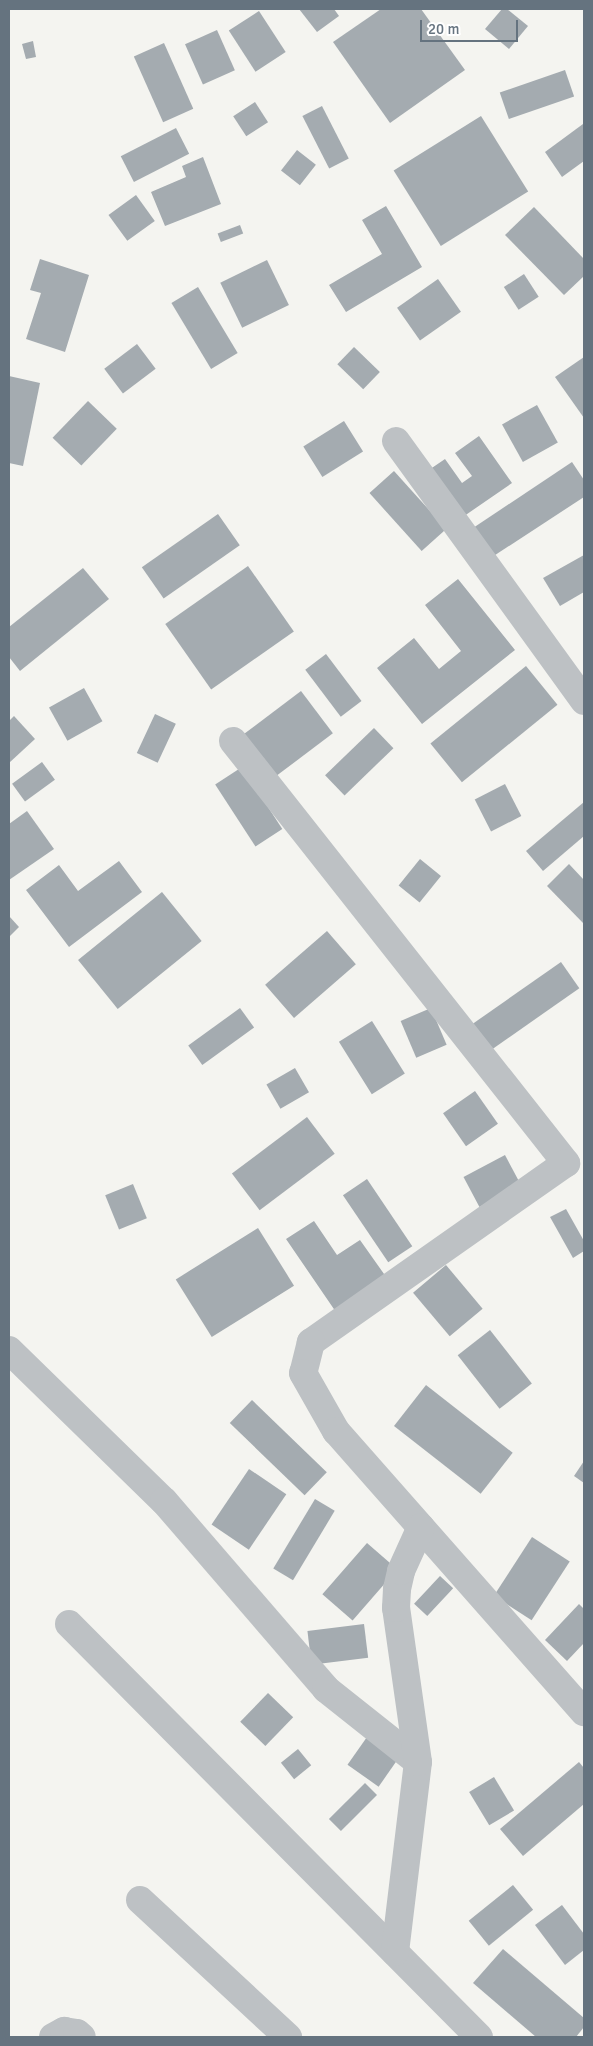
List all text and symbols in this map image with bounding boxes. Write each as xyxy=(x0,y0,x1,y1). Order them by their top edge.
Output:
scale bar xyxy=(423,10,520,42)
text: 20 m xyxy=(428,20,459,38)

